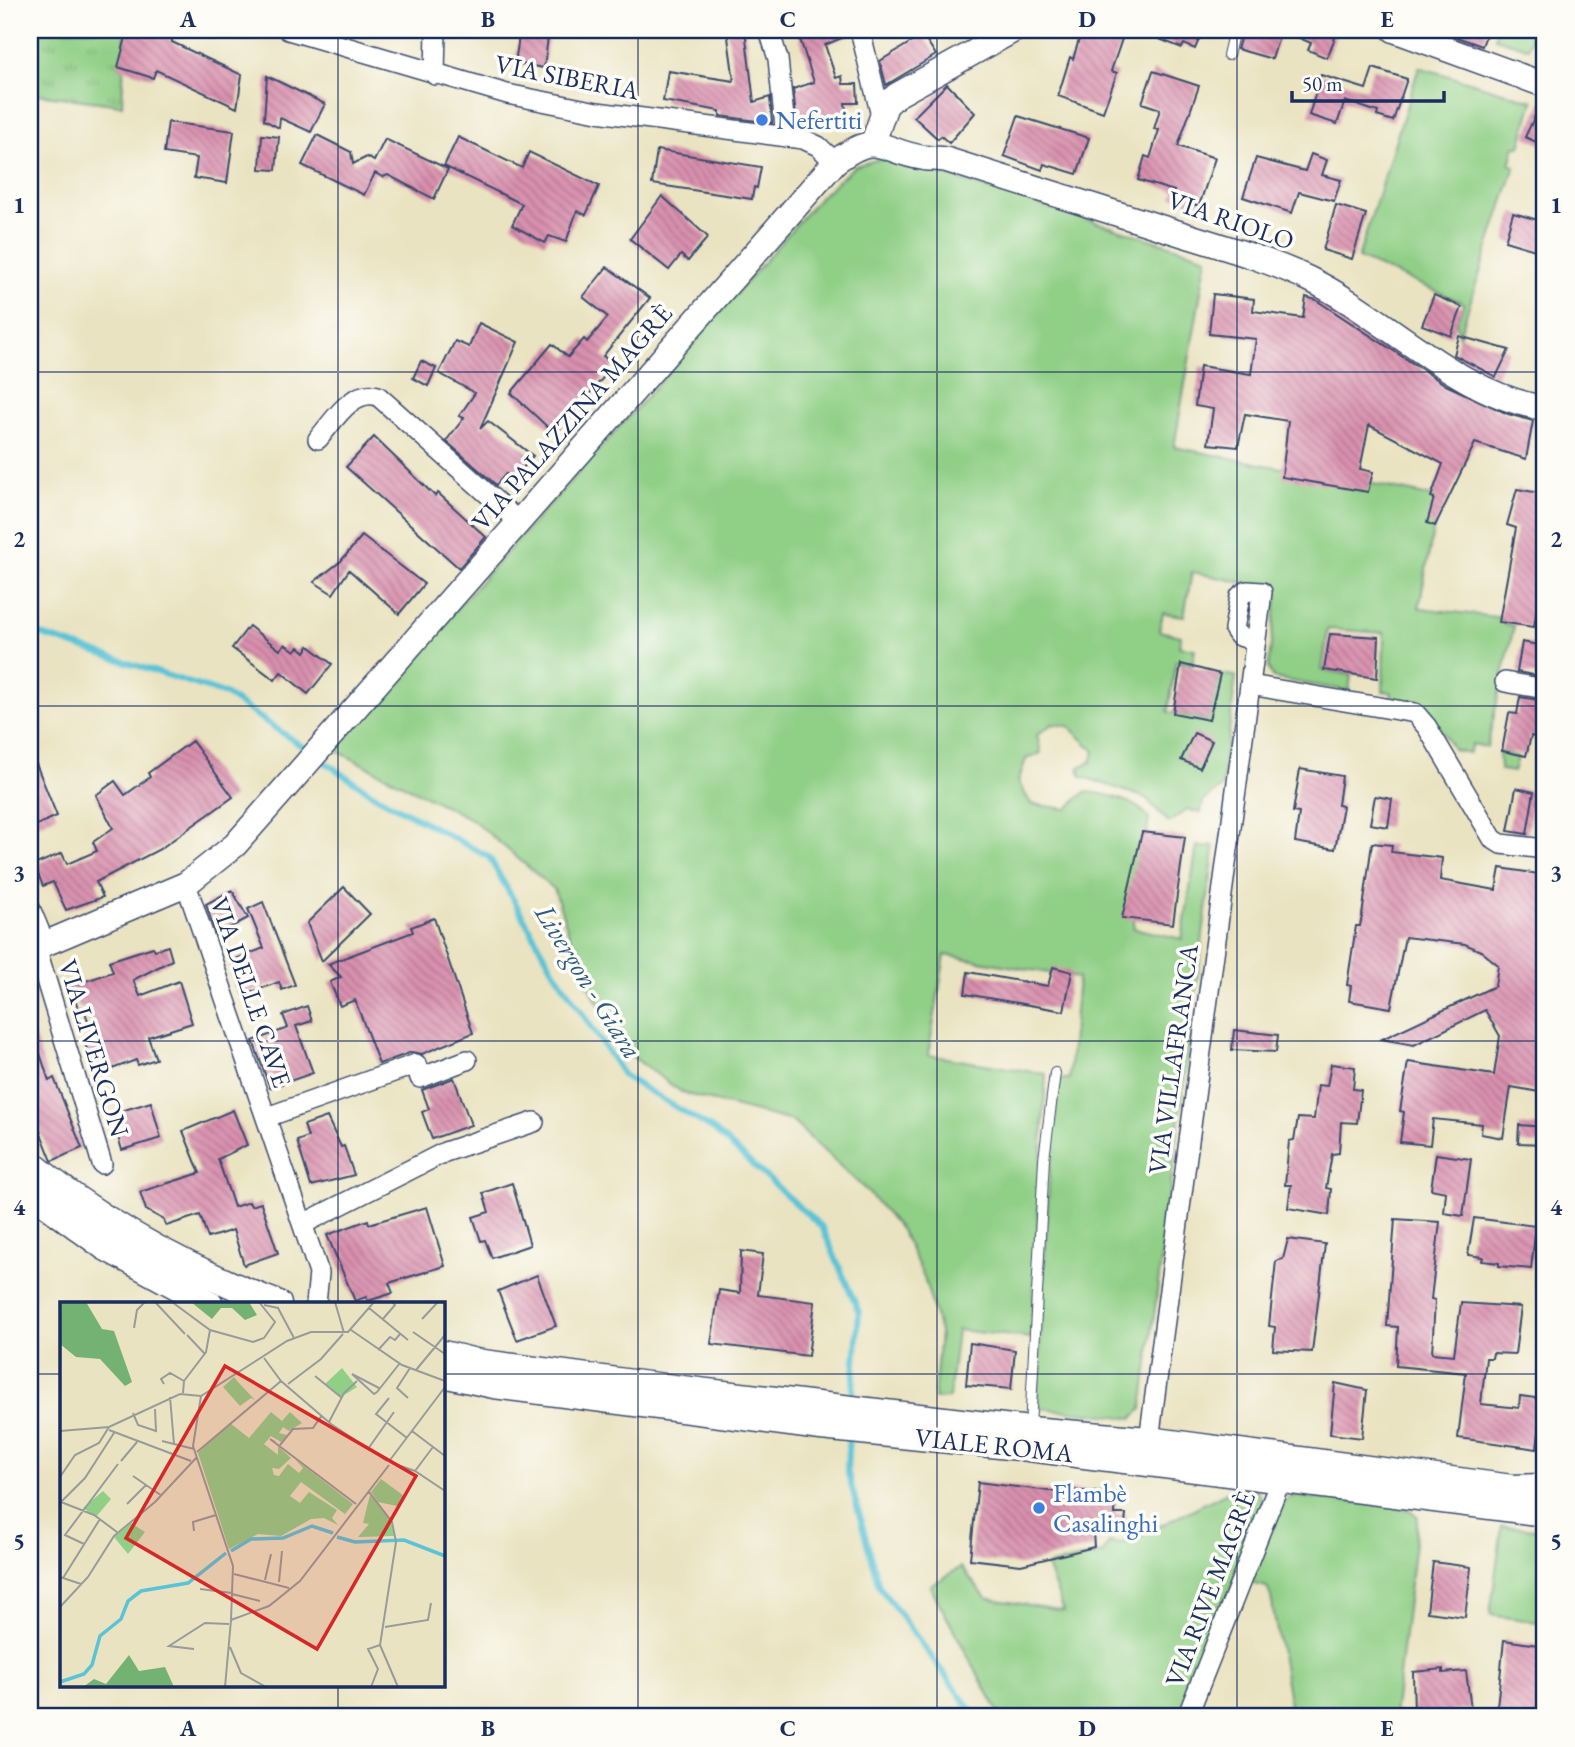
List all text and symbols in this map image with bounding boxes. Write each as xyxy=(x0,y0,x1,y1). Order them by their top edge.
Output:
text: A xyxy=(179,4,197,34)
text: B xyxy=(481,4,495,34)
text: C xyxy=(780,4,796,34)
text: D xyxy=(1078,4,1096,34)
text: E xyxy=(1380,4,1394,34)
street label: VIA SIBERIA xyxy=(492,46,643,108)
scale bar xyxy=(1292,60,1444,104)
text: 50 m xyxy=(1302,70,1343,97)
place label: Nefertiti xyxy=(776,103,862,137)
marker: Nefertiti xyxy=(754,112,770,128)
street label: VIA RIOLO xyxy=(1163,182,1299,258)
text: 1 xyxy=(13,190,25,220)
text: 1 xyxy=(1550,190,1562,220)
street label: VIA PALAZZINA MAGRÈ xyxy=(464,296,680,537)
text: 2 xyxy=(13,524,25,554)
text: 2 xyxy=(1550,524,1562,554)
text: 3 xyxy=(13,858,25,888)
text: 3 xyxy=(1550,858,1562,888)
street label: VIA DELLE CAVE xyxy=(203,892,300,1092)
water label: Livergon - Giara xyxy=(527,896,651,1065)
street label: VIA VILLAFRANCA xyxy=(1140,941,1206,1176)
street label: VIA LIVERGON xyxy=(51,955,137,1141)
text: 4 xyxy=(13,1192,26,1222)
text: 4 xyxy=(1550,1192,1563,1222)
inset map xyxy=(60,1302,444,1688)
street label: VIALE ROMA xyxy=(913,1420,1076,1470)
place label: Flambè Casalinghi xyxy=(1053,1476,1158,1540)
street label: VIA RIVE MAGRÈ xyxy=(1157,1486,1263,1692)
marker: Flambè Casalinghi xyxy=(1031,1500,1047,1516)
text: 5 xyxy=(13,1526,25,1556)
text: 5 xyxy=(1550,1526,1562,1556)
text: A xyxy=(179,1713,197,1743)
text: B xyxy=(481,1713,495,1743)
text: C xyxy=(780,1713,796,1743)
text: D xyxy=(1078,1713,1096,1743)
text: E xyxy=(1380,1713,1394,1743)

